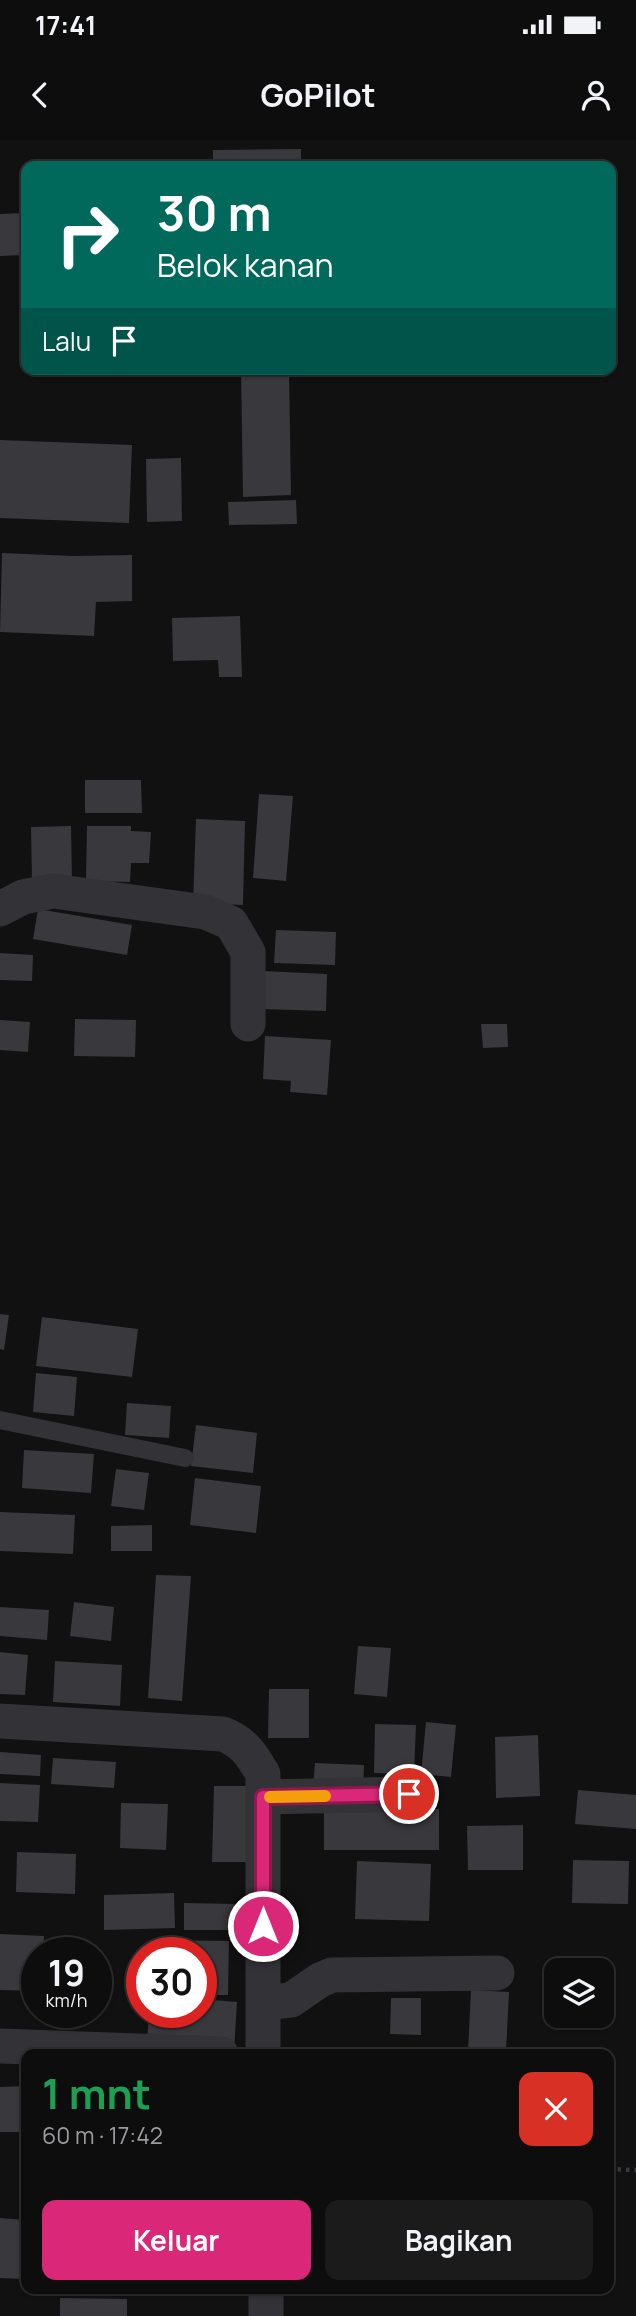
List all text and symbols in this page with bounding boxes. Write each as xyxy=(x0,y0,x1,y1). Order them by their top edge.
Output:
text: 17:41 xyxy=(35,7,96,43)
text: GoPilot xyxy=(260,73,376,117)
icon: back xyxy=(21,76,59,114)
icon: person xyxy=(577,76,615,114)
text: 30 m xyxy=(157,179,272,246)
icon: right xyxy=(42,189,133,280)
text: Belok kanan xyxy=(157,243,333,287)
icon: arrive xyxy=(105,322,143,360)
text: Lalu xyxy=(42,323,91,359)
pin xyxy=(379,1764,439,1824)
icon: arrive xyxy=(390,1775,428,1813)
position arrow xyxy=(226,1889,300,1963)
speed limit sign: 30 xyxy=(126,1937,217,2028)
text: 19 xyxy=(48,1949,85,1997)
map controls xyxy=(544,1958,614,2028)
button: layers xyxy=(544,1958,614,2028)
text: km/h xyxy=(46,1988,87,2012)
text: 1 mnt xyxy=(42,2064,151,2122)
button: close xyxy=(519,2072,593,2146)
text: 60 m · 17:42 xyxy=(42,2119,163,2151)
button: Keluar xyxy=(42,2200,311,2280)
button: Bagikan xyxy=(325,2200,593,2280)

